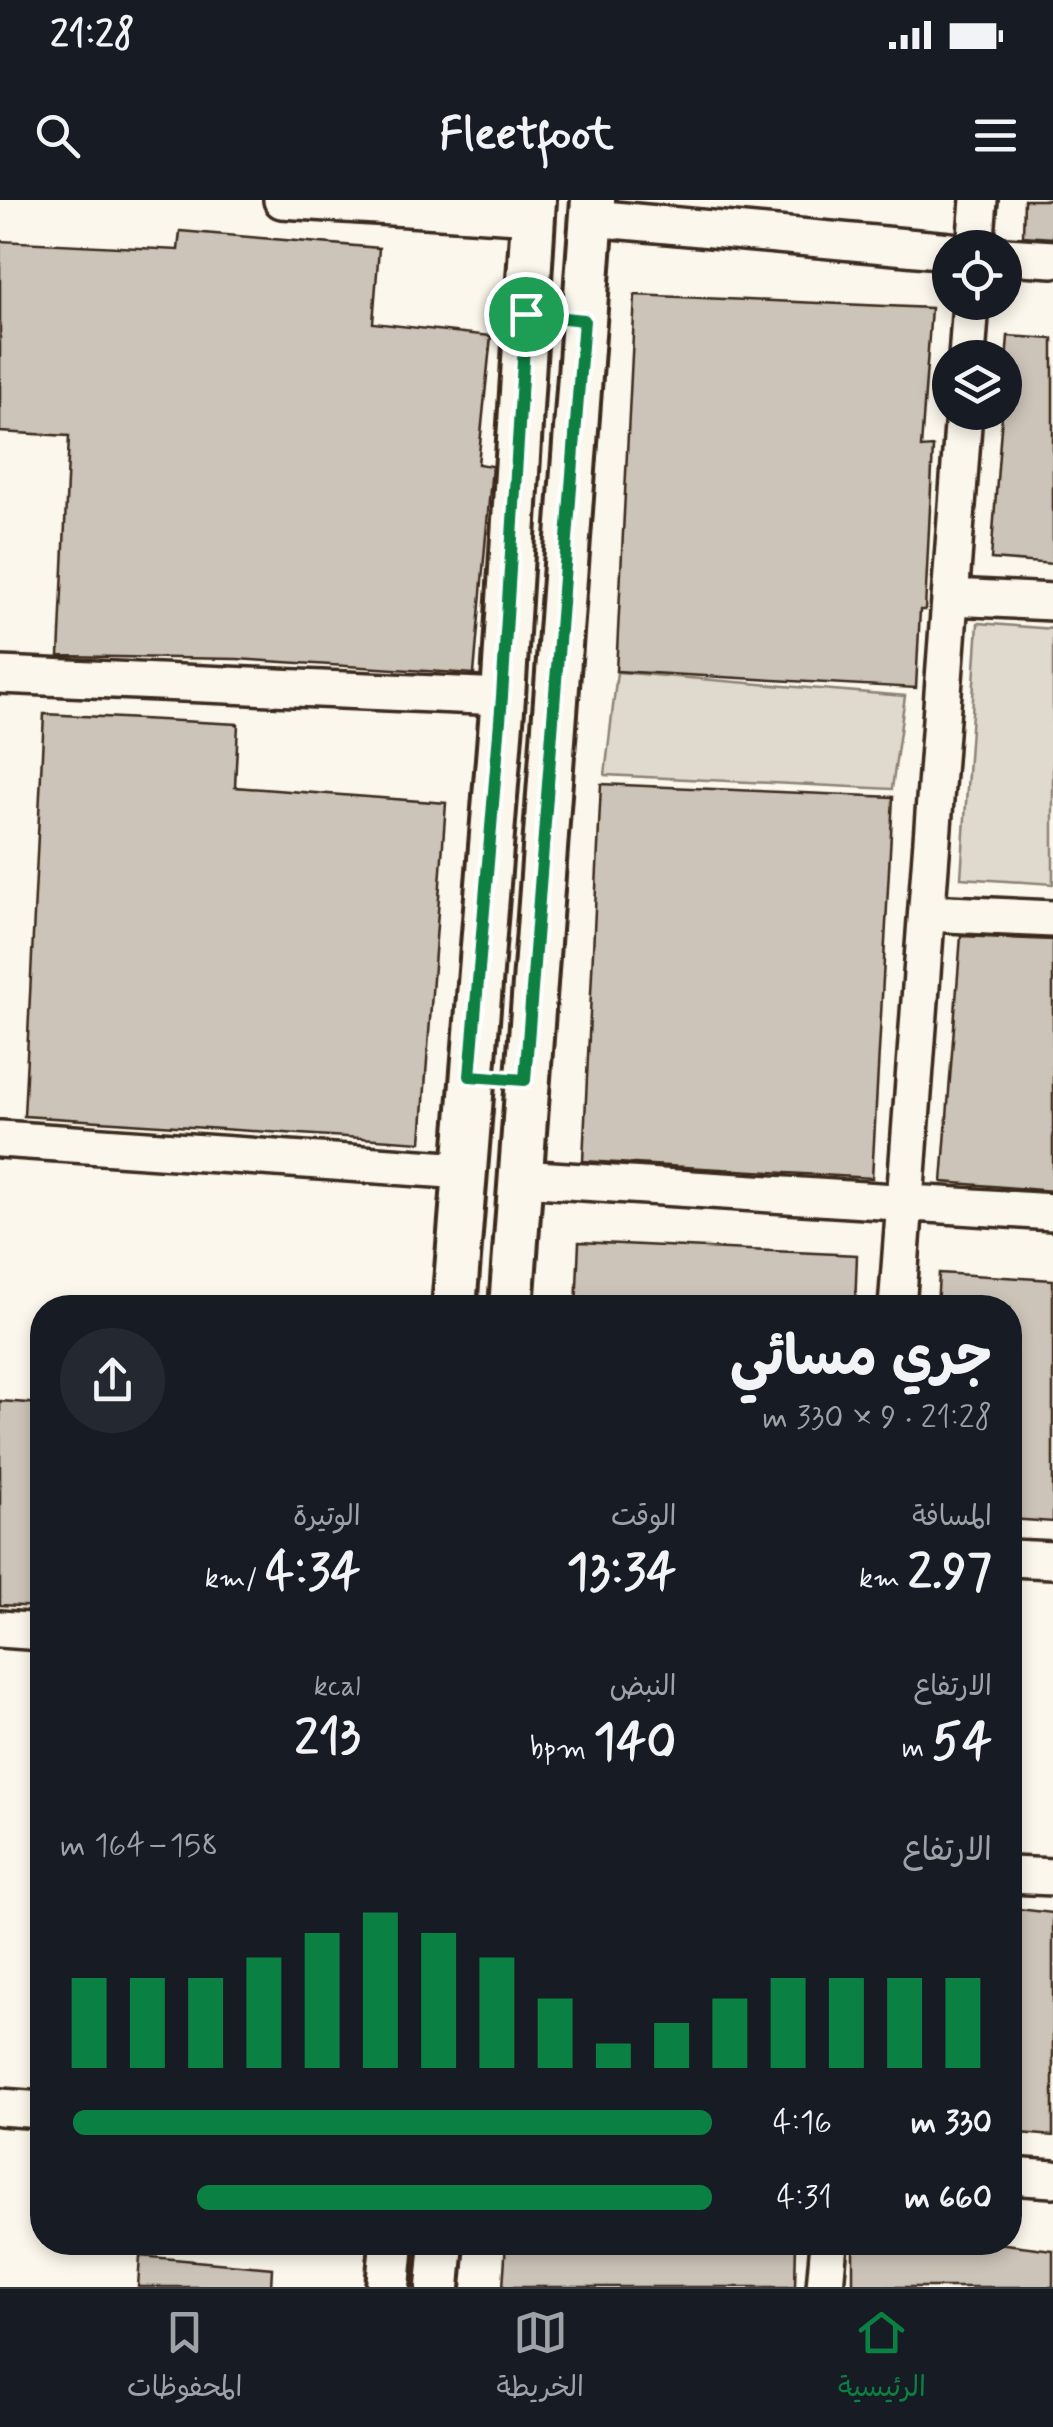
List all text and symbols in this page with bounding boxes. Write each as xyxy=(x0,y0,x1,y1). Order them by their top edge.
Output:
text: 21:28 xyxy=(50,11,135,60)
text: Fleetfoot xyxy=(439,106,614,165)
icon: search xyxy=(30,108,85,163)
icon: menu xyxy=(968,108,1023,163)
map controls xyxy=(932,230,1022,430)
button: locate xyxy=(932,230,1022,320)
pin xyxy=(484,272,569,357)
icon: arrive xyxy=(499,287,554,342)
button: layers xyxy=(932,340,1022,430)
text: جري مسائي xyxy=(730,1323,992,1395)
button: share xyxy=(60,1328,165,1433)
text: 21:28 · 9 × 330 m xyxy=(762,1397,992,1439)
text: الوتيرة xyxy=(293,1499,361,1536)
text: الوقت xyxy=(611,1499,676,1536)
text: المسافة xyxy=(912,1499,992,1536)
text: 4:34 xyxy=(265,1540,361,1606)
text: 13:34 xyxy=(567,1540,676,1606)
text: 2.97 xyxy=(907,1540,992,1606)
text: /km xyxy=(205,1561,265,1598)
text: km xyxy=(859,1561,907,1598)
text: kcal xyxy=(314,1669,361,1706)
text: النبض xyxy=(609,1669,676,1706)
text: الارتفاع xyxy=(913,1669,992,1706)
text: 213 xyxy=(294,1706,361,1772)
text: 140 xyxy=(594,1710,676,1776)
text: 54 xyxy=(932,1710,992,1776)
text: bpm xyxy=(530,1731,594,1768)
text: m xyxy=(902,1731,932,1768)
text: 158–164 m xyxy=(60,1825,218,1867)
text: الارتفاع xyxy=(902,1830,992,1872)
text: 4:16 xyxy=(773,2102,832,2144)
text: 330 m xyxy=(911,2102,992,2144)
text: 4:31 xyxy=(777,2177,832,2219)
text: 660 m xyxy=(905,2177,992,2219)
tab: المحفوظات xyxy=(127,2305,242,2411)
tab: الخريطة xyxy=(497,2305,584,2411)
tab: الرئيسية xyxy=(838,2305,926,2411)

